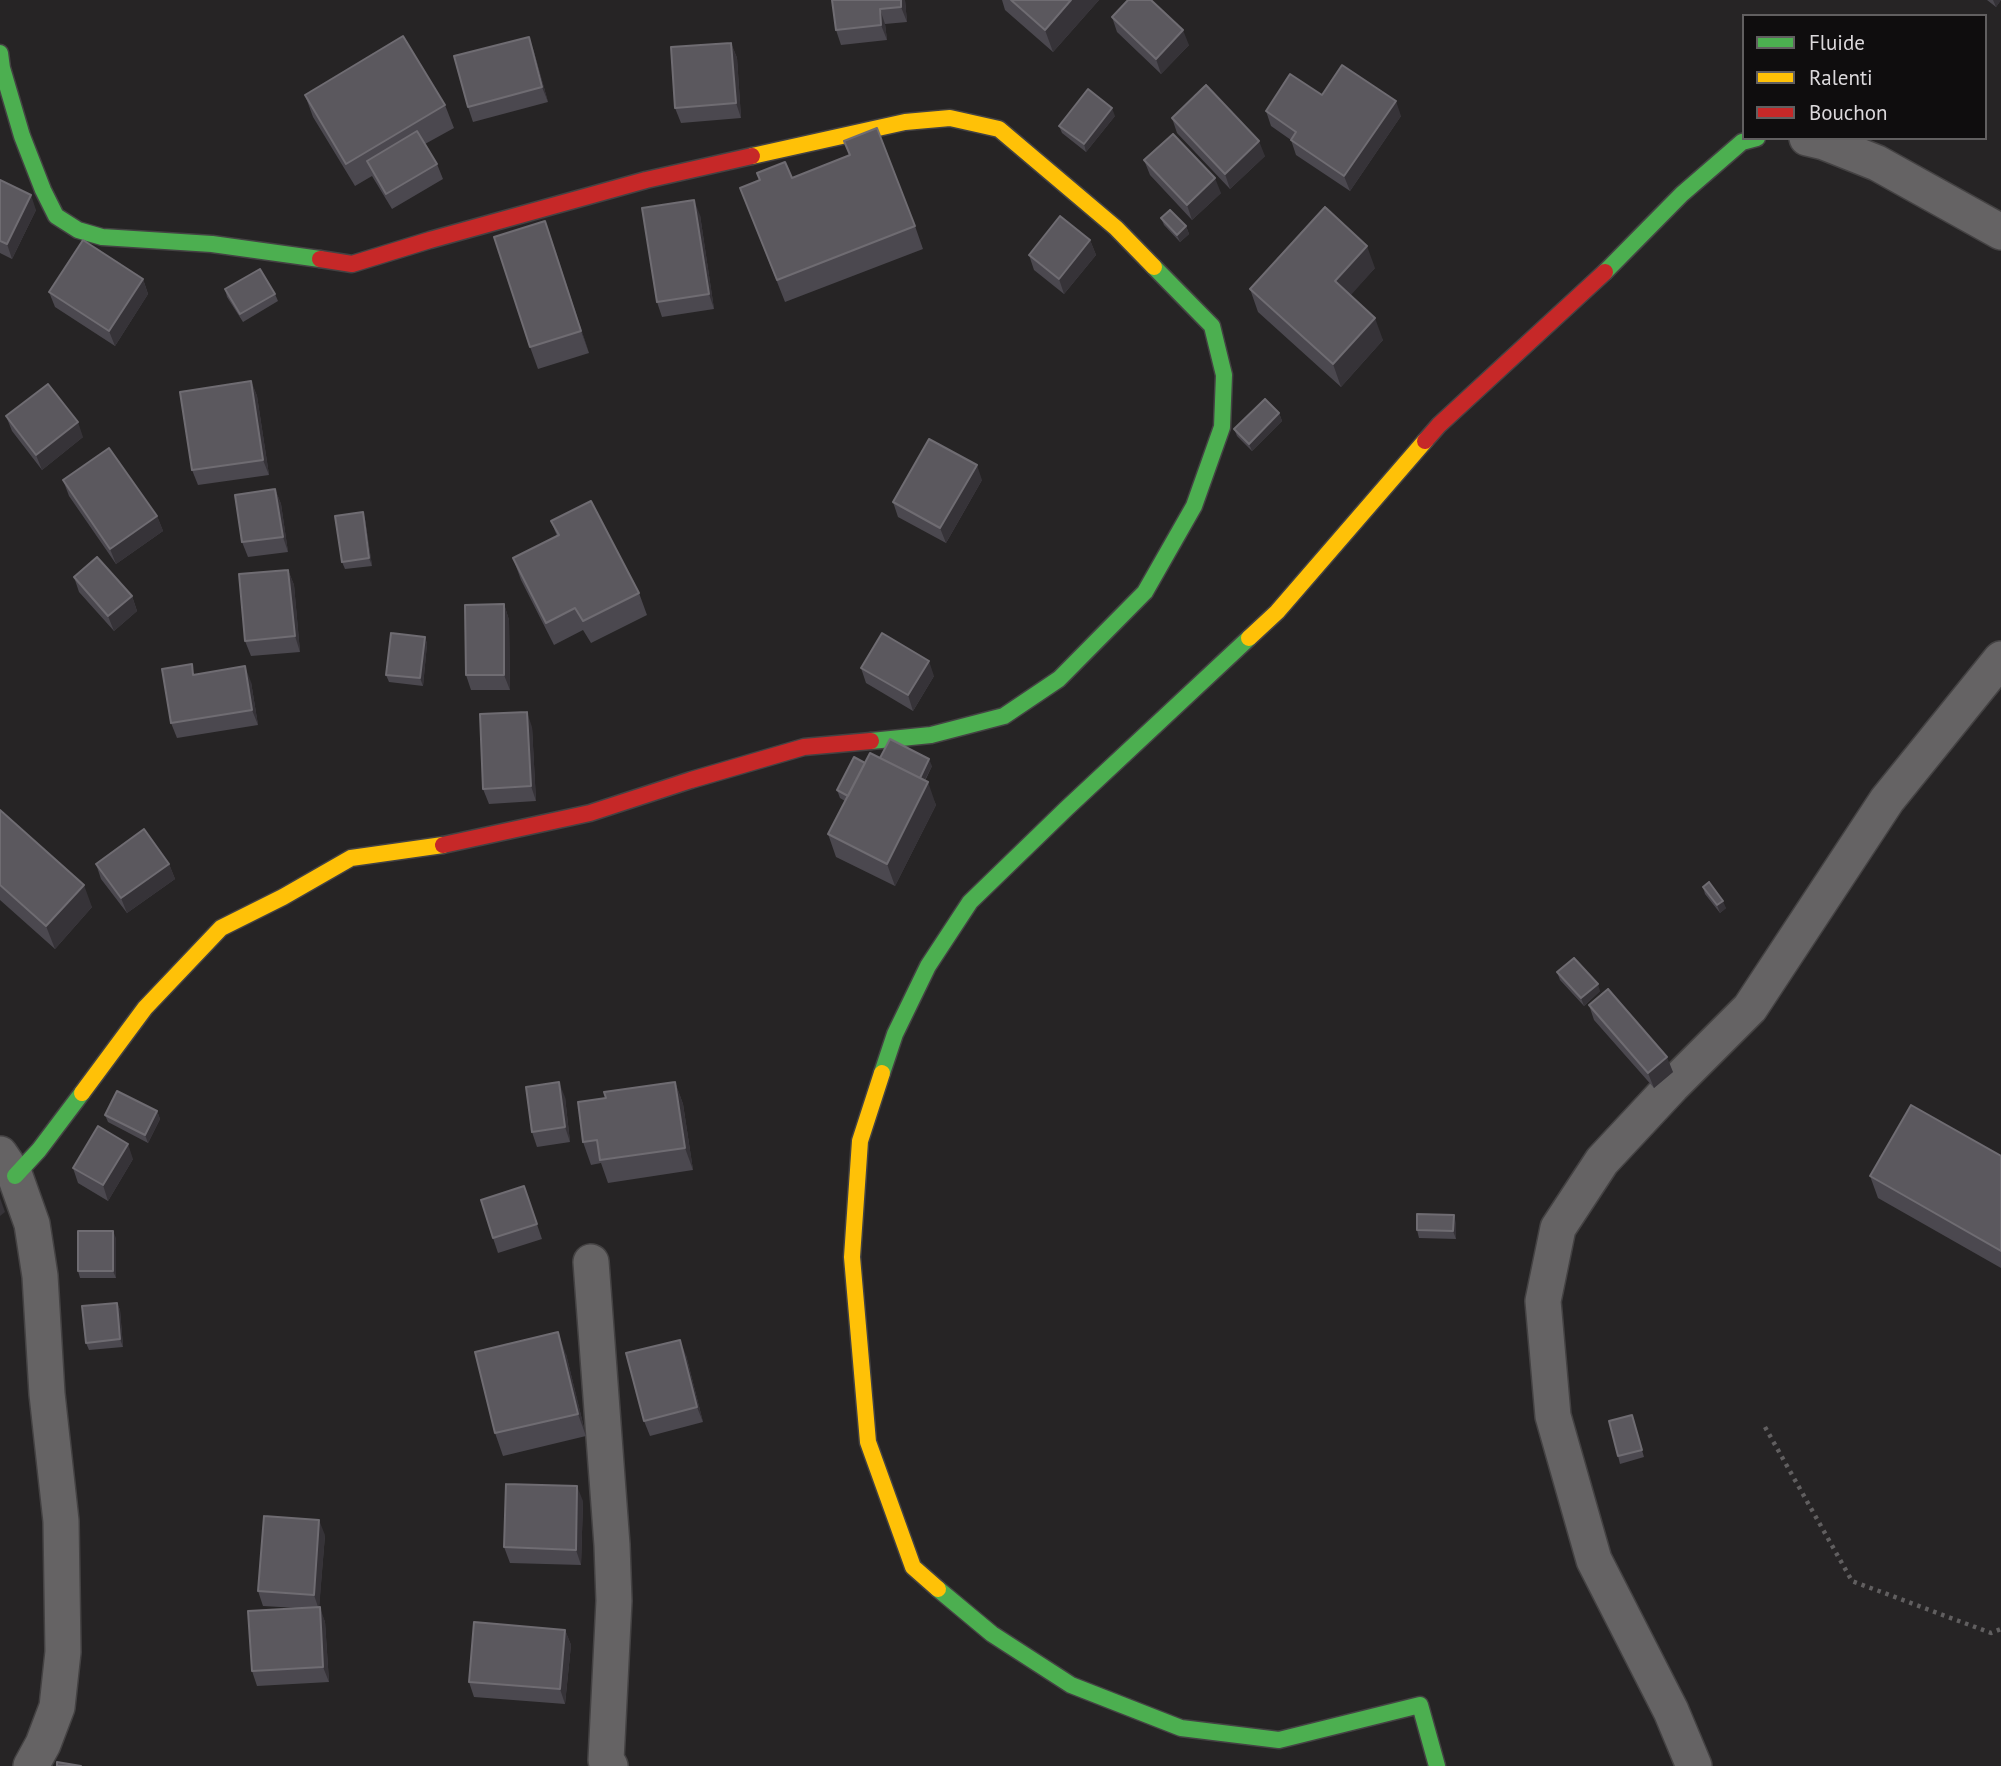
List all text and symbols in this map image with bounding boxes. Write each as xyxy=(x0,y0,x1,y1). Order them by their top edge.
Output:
legend xyxy=(1742,14,1987,140)
text: Fluide xyxy=(1809,29,1865,56)
text: Ralenti xyxy=(1809,64,1873,91)
text: Bouchon xyxy=(1809,99,1888,126)

